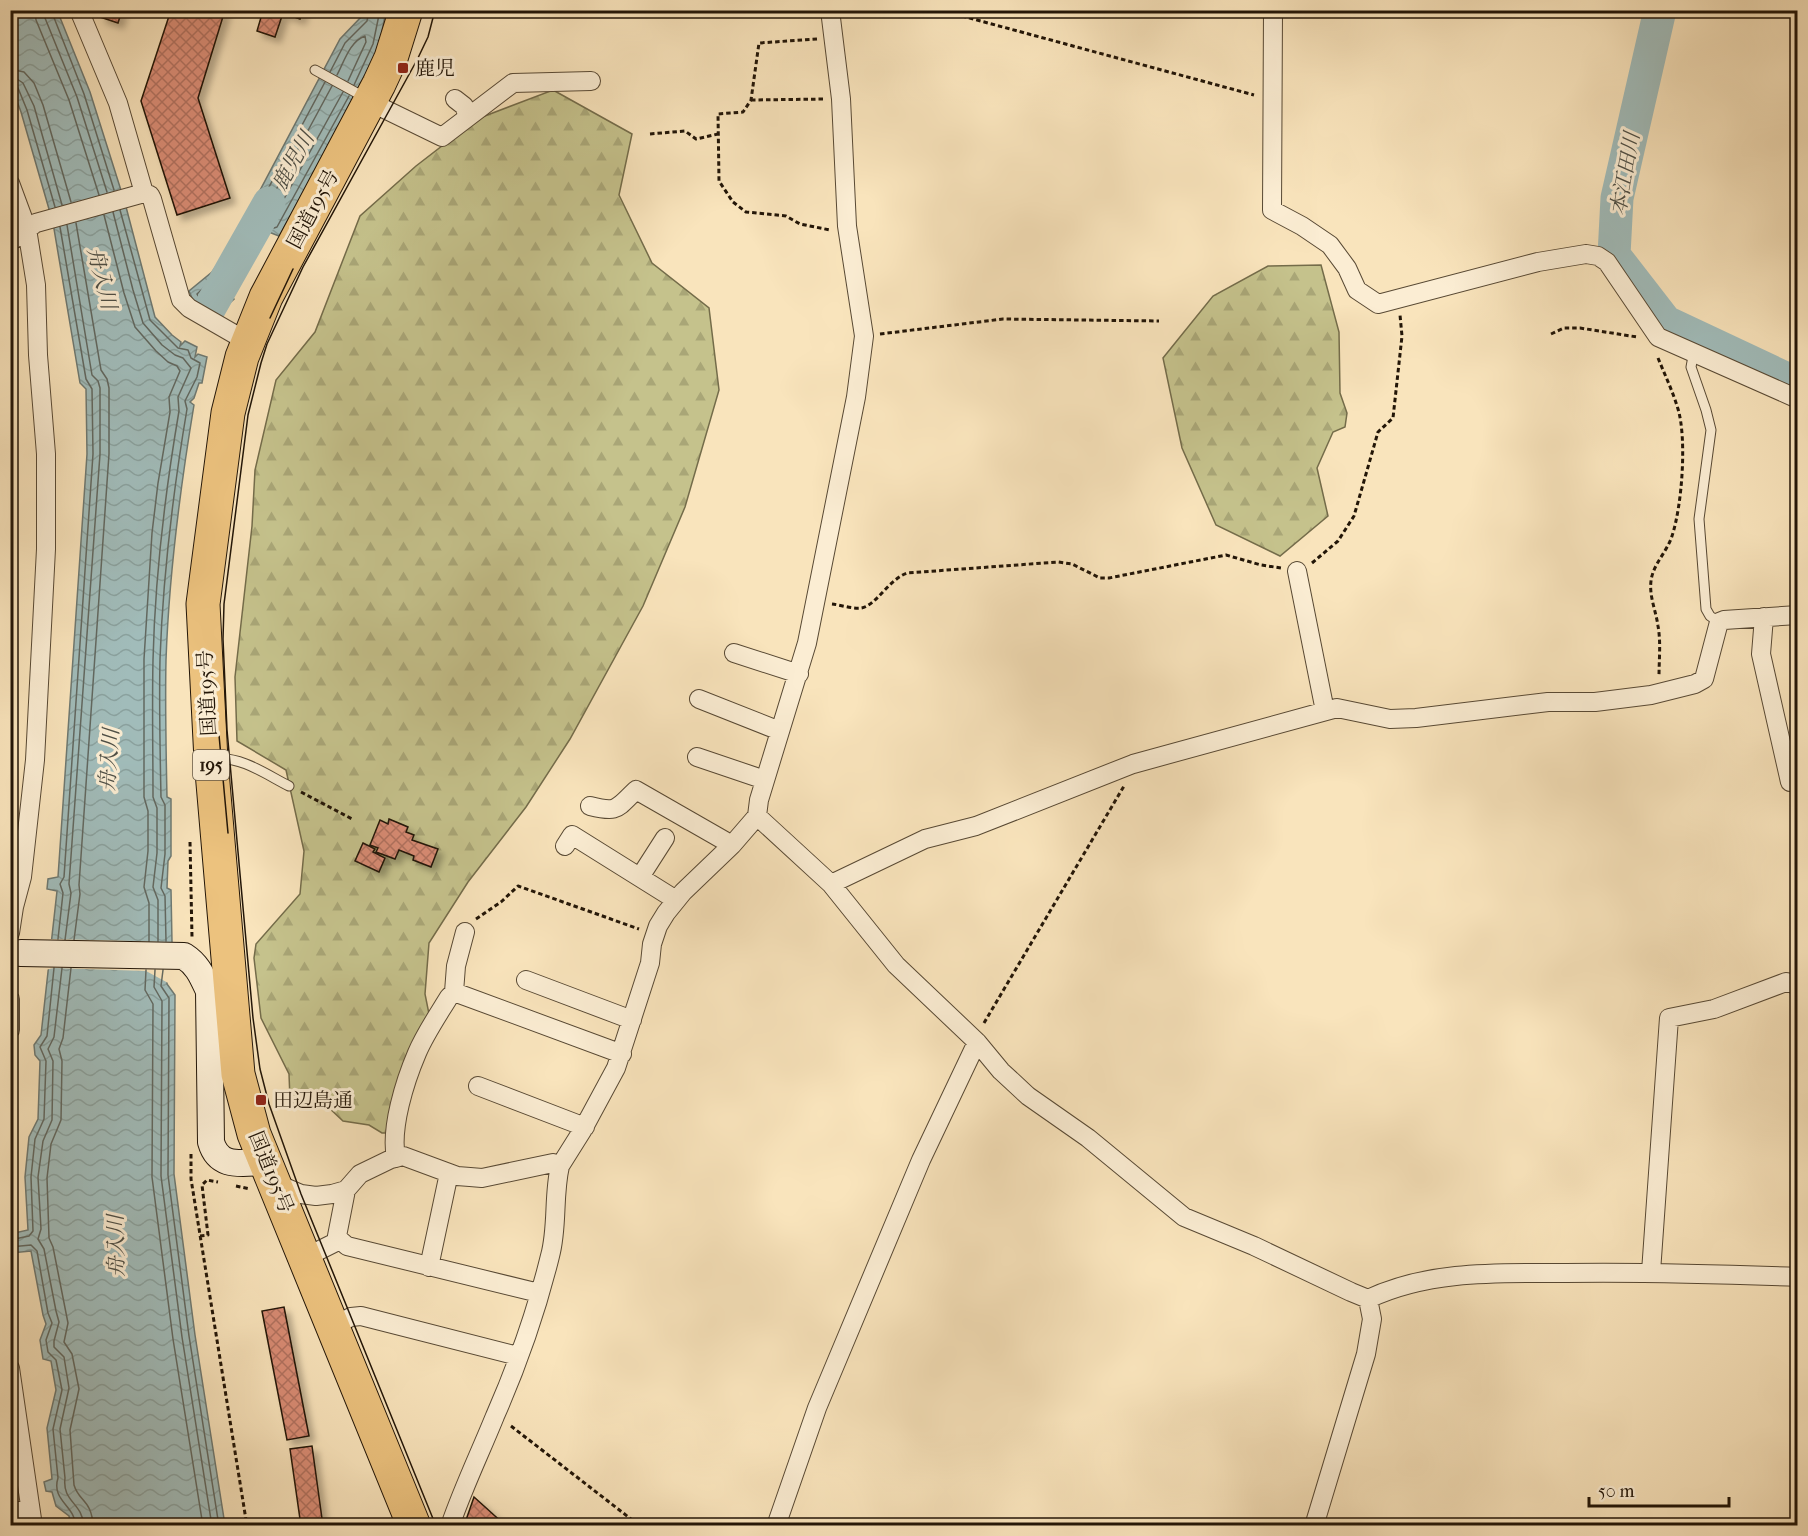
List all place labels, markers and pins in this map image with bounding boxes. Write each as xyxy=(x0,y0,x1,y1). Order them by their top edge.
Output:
place label: 鹿児 xyxy=(415,57,455,80)
marker: 鹿児 xyxy=(396,61,410,75)
place label: 田辺島通 xyxy=(273,1089,353,1112)
marker: 田辺島通 xyxy=(254,1093,268,1107)

